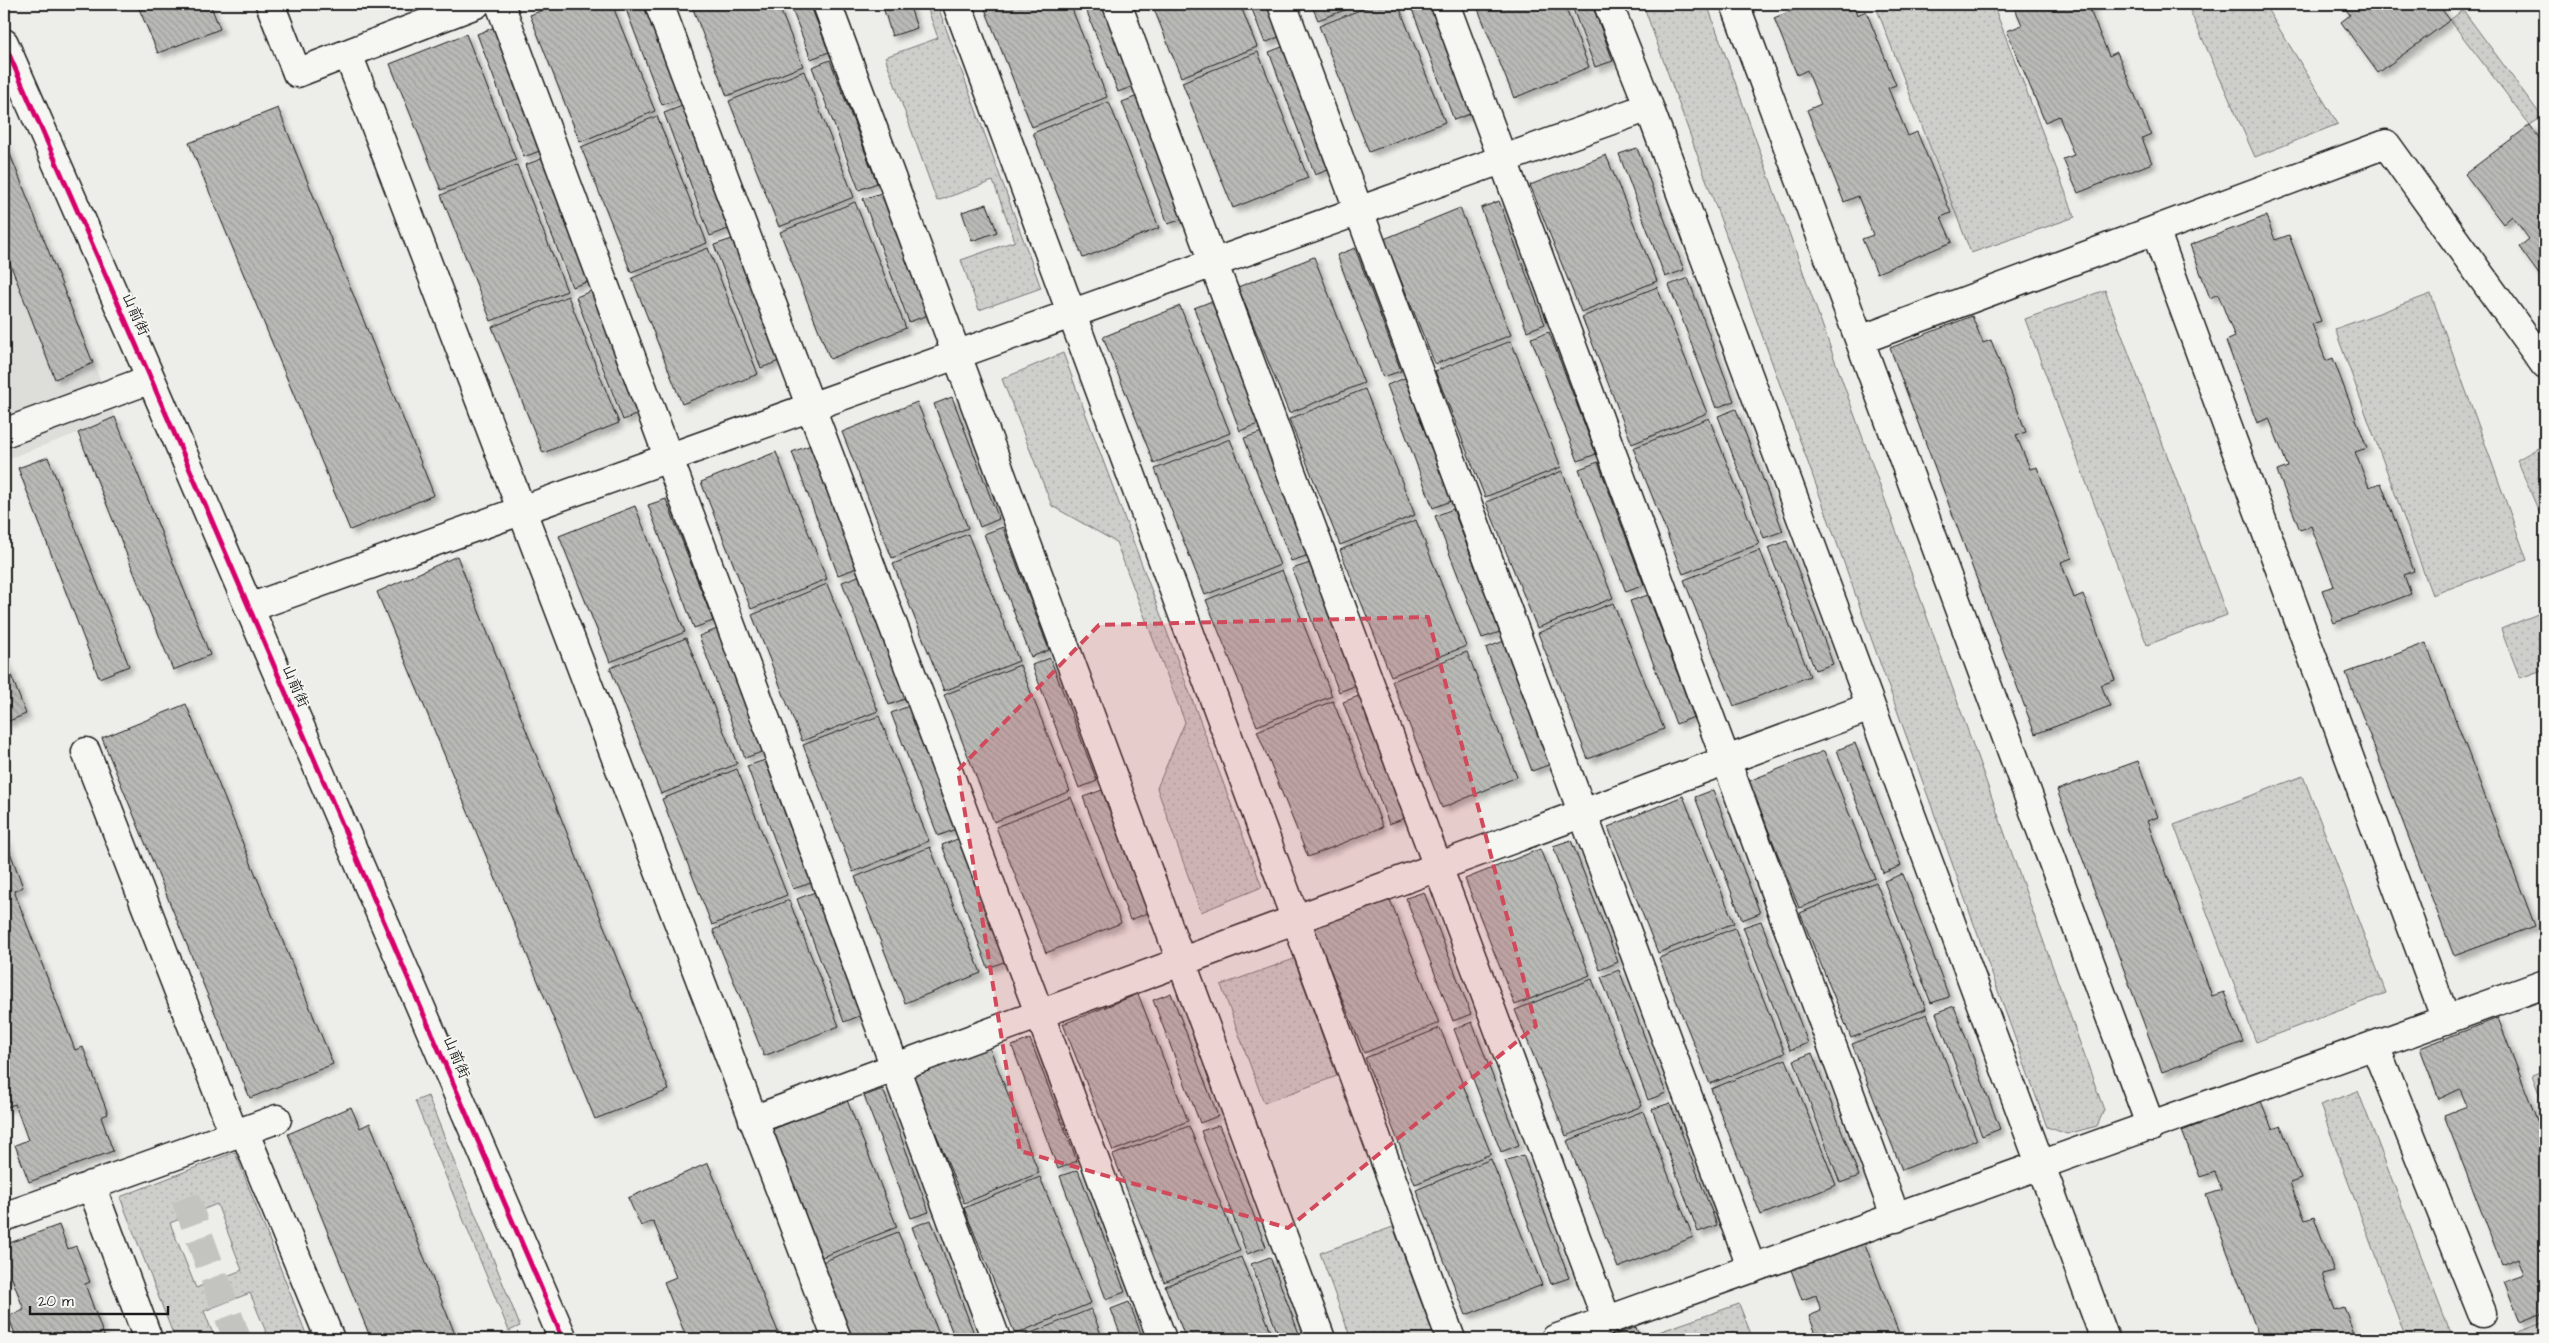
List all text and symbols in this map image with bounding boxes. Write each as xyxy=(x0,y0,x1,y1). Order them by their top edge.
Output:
street label: 山前街 xyxy=(117,289,154,339)
street label: 山前街 xyxy=(277,661,314,711)
street label: 山前街 xyxy=(438,1032,475,1082)
scale bar xyxy=(30,1283,168,1315)
text: 20 m xyxy=(38,1291,74,1312)

